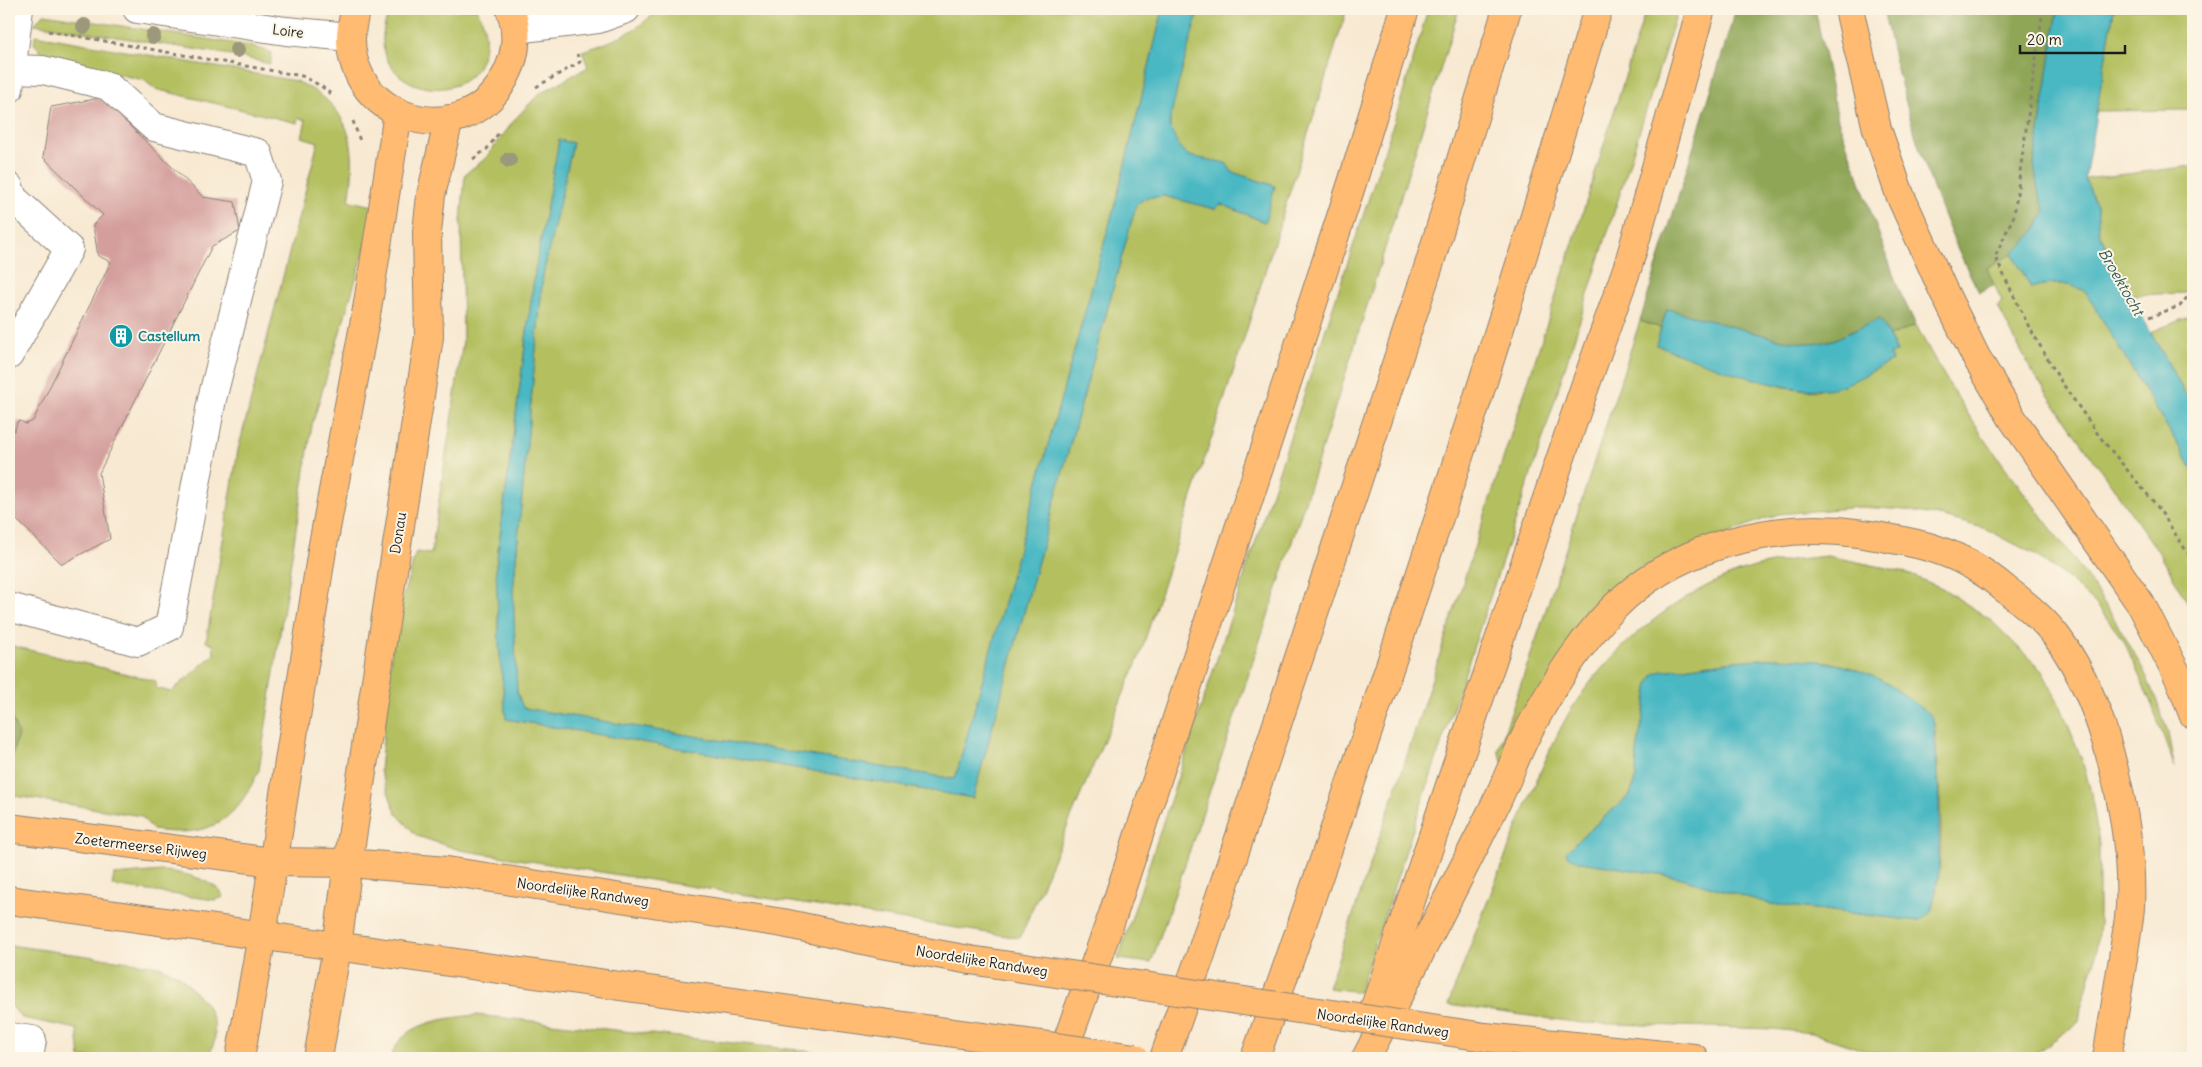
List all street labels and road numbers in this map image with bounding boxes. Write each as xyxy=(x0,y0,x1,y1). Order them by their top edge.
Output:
street label: Loire xyxy=(271,20,305,42)
street label: Donau xyxy=(386,511,410,555)
street label: Zoetermeerse Rijweg xyxy=(74,829,208,863)
street label: Noordelijke Randweg xyxy=(516,874,650,910)
street label: Noordelijke Randweg xyxy=(915,942,1049,980)
street label: Noordelijke Randweg xyxy=(1316,1005,1450,1041)

